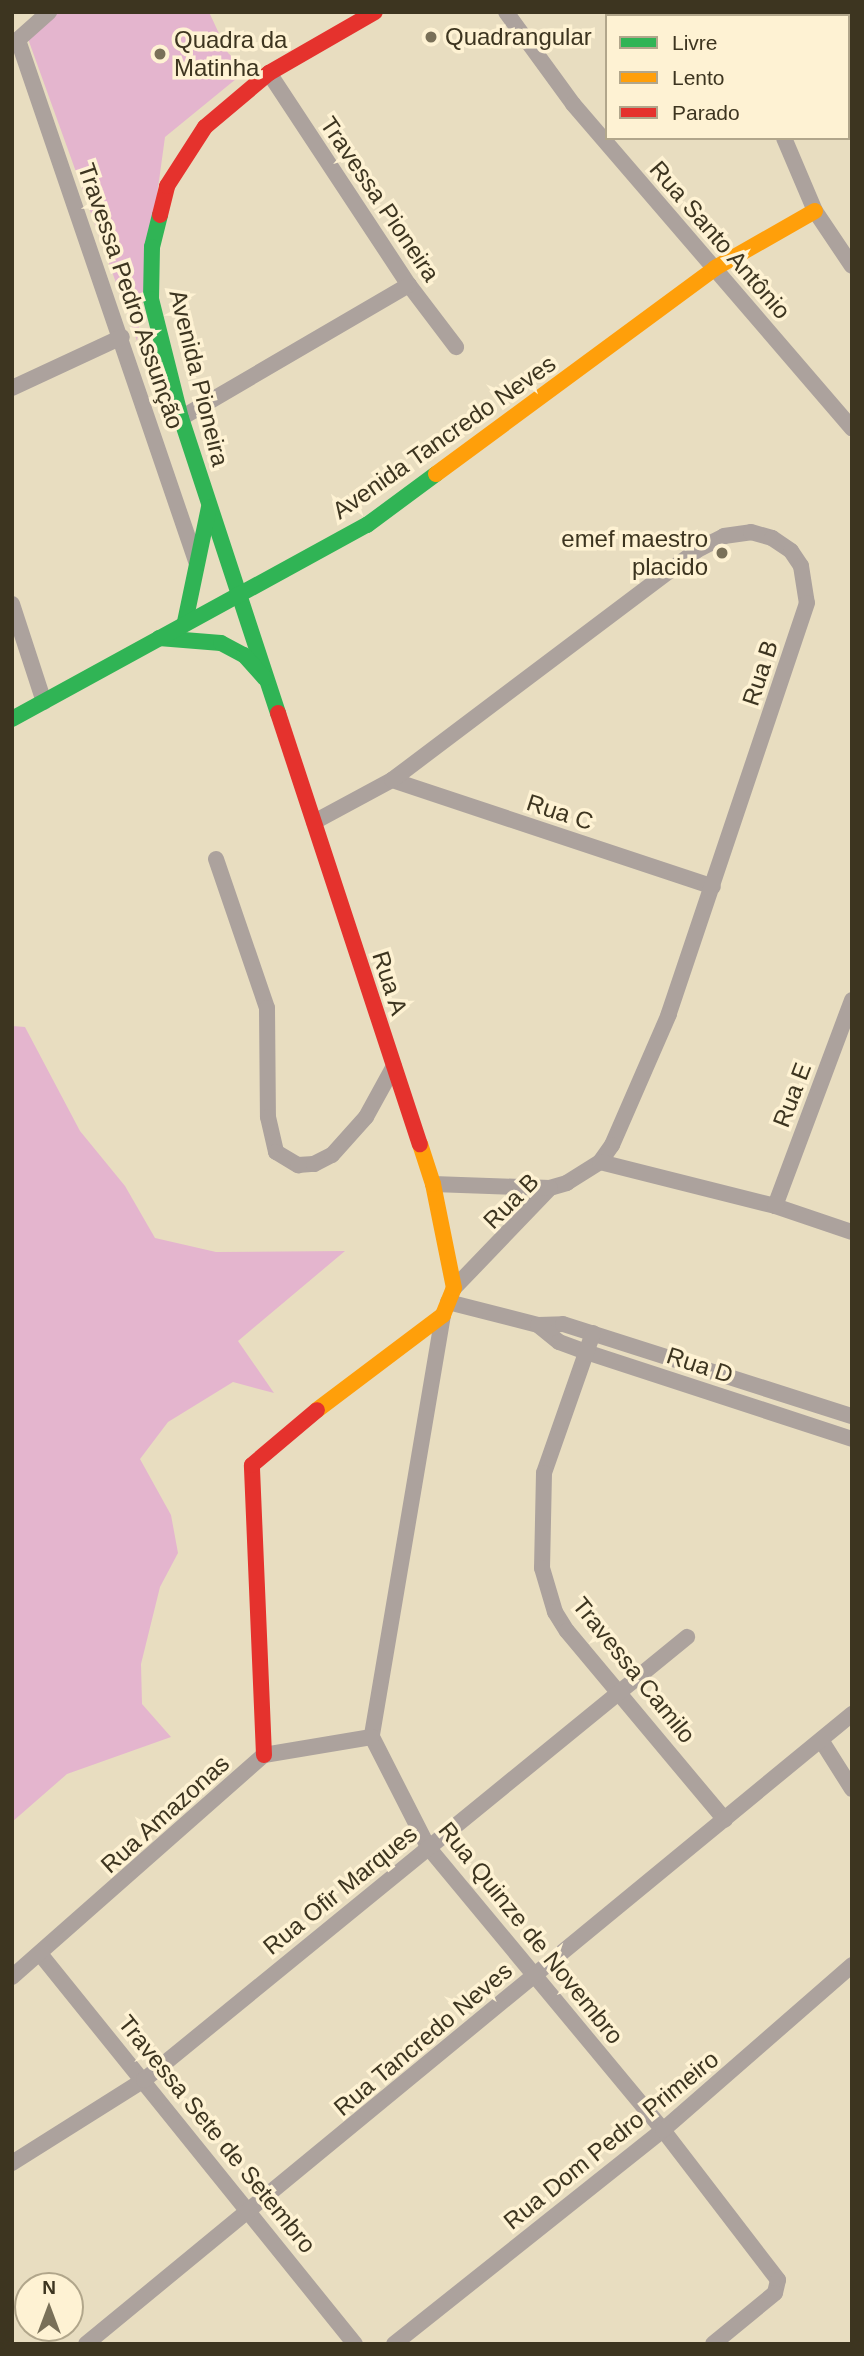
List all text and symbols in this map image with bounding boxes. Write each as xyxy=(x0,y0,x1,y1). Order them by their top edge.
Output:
legend xyxy=(605,14,850,140)
place label: Quadrangular xyxy=(445,23,592,51)
place label: Quadra da Matinha xyxy=(174,26,287,82)
marker: Quadrangular xyxy=(423,29,439,45)
text: Livre xyxy=(672,31,718,54)
marker: Quadra da Matinha xyxy=(152,46,168,62)
text: Lento xyxy=(672,66,725,89)
text: Parado xyxy=(672,101,740,124)
street label: Travessa Pioneira xyxy=(314,111,446,287)
street label: Rua Santo Antônio xyxy=(643,155,797,325)
street label: Travessa Pedro Assunção xyxy=(72,159,190,433)
street label: Avenida Pioneira xyxy=(163,287,235,469)
street label: Avenida Tancredo Neves xyxy=(327,349,561,525)
place label: emef maestro placido xyxy=(561,525,708,581)
marker: emef maestro placido xyxy=(714,545,730,561)
street label: Rua B xyxy=(736,637,784,709)
street label: Rua C xyxy=(523,788,597,836)
street label: Rua A xyxy=(366,947,414,1019)
street label: Rua E xyxy=(767,1059,817,1131)
street label: Rua B xyxy=(477,1167,545,1235)
street label: Rua D xyxy=(663,1341,737,1389)
street label: Travessa Camilo xyxy=(566,1591,702,1749)
street label: Rua Amazonas xyxy=(94,1748,236,1880)
street label: Rua Quinze de Novembro xyxy=(432,1816,630,2050)
street label: Rua Ofir Marques xyxy=(257,1819,423,1961)
street label: Rua Tancredo Neves xyxy=(328,1956,518,2122)
street label: Travessa Sete de Setembro xyxy=(112,2009,322,2259)
street label: Rua Dom Pedro Primeiro xyxy=(498,2044,724,2236)
north arrow xyxy=(14,2272,84,2342)
text: N xyxy=(42,2277,56,2298)

